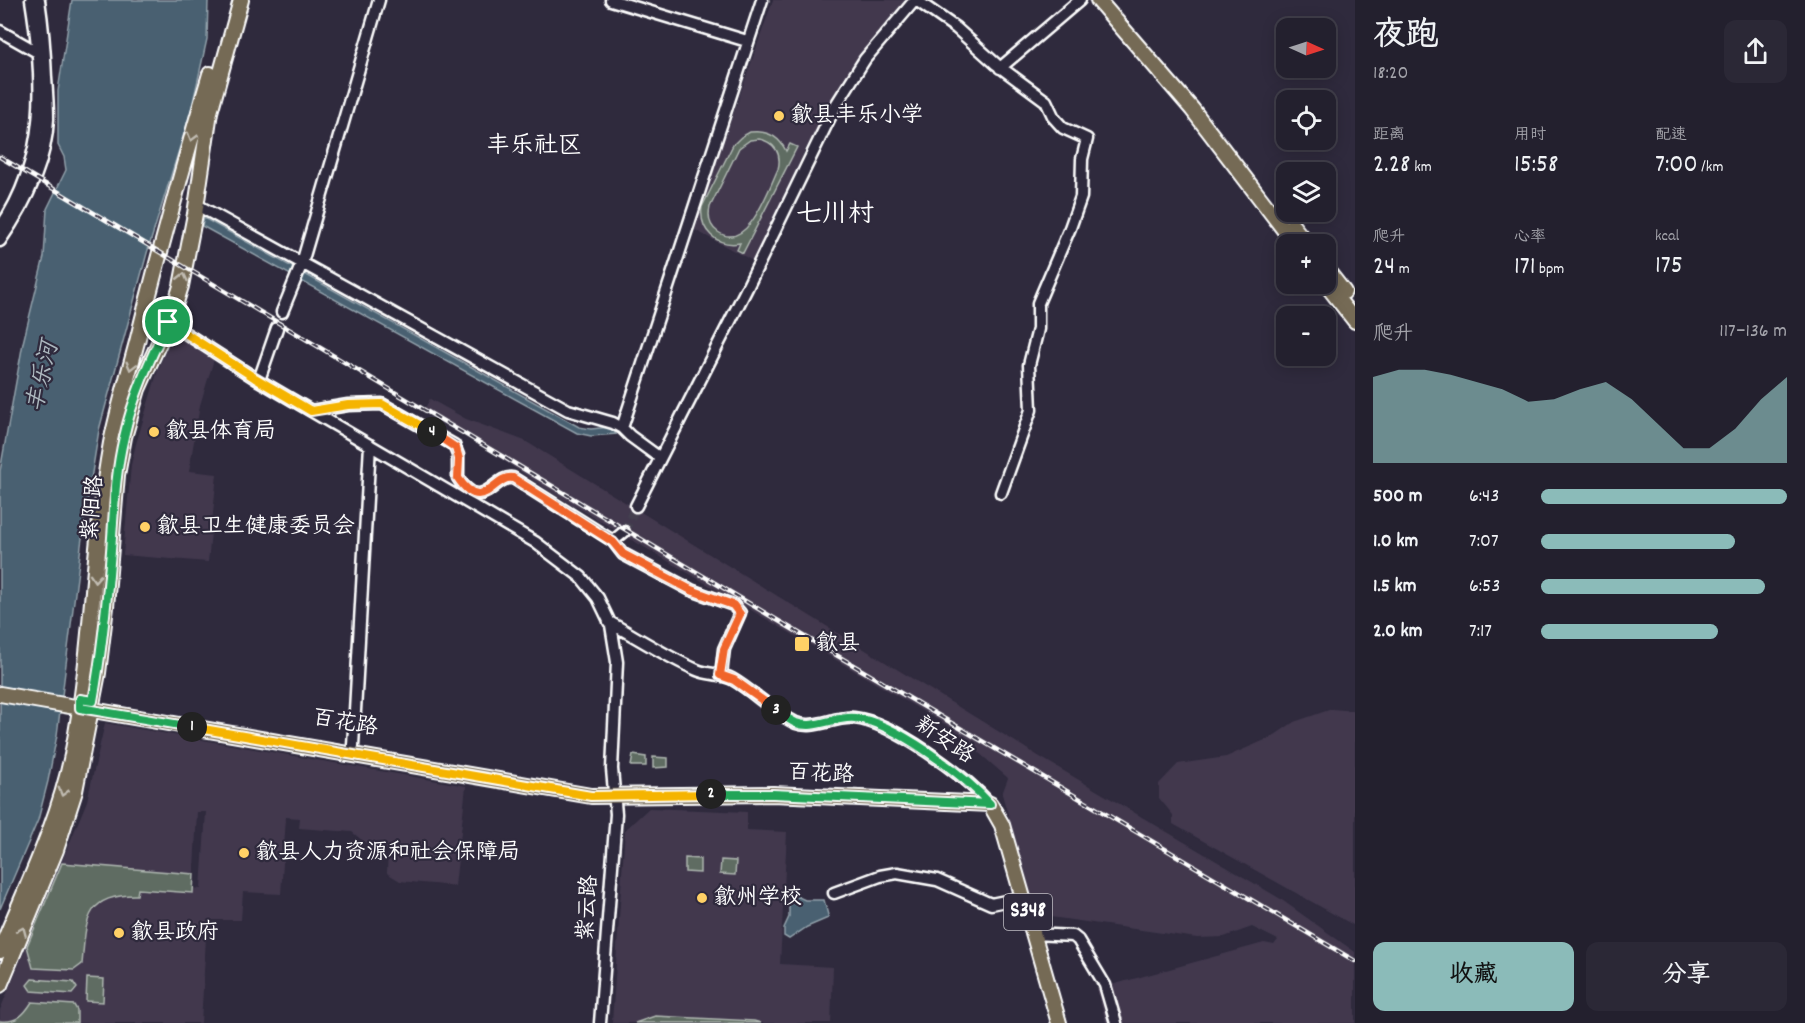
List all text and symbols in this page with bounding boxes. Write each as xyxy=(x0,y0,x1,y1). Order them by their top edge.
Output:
text: 夜跑 xyxy=(1373,14,1439,61)
north arrow xyxy=(1276,18,1336,78)
map controls xyxy=(1276,18,1336,366)
button: share xyxy=(1724,20,1787,83)
text: 18:20 xyxy=(1373,60,1408,88)
button: locate xyxy=(1276,90,1336,150)
place label: 歙县丰乐小学 xyxy=(791,101,923,132)
marker: 歙县丰乐小学 xyxy=(772,109,786,123)
text: 距离 xyxy=(1373,124,1405,147)
text: 用时 xyxy=(1514,124,1546,147)
text: 配速 xyxy=(1655,124,1687,147)
district label: 丰乐社区 xyxy=(486,130,582,164)
one-way arrow xyxy=(187,131,199,142)
text: 2.28 xyxy=(1373,147,1410,184)
text: 15:58 xyxy=(1514,147,1559,184)
text: 7:00 xyxy=(1655,147,1698,184)
text: km xyxy=(1410,156,1432,179)
text: /km xyxy=(1698,156,1723,179)
button: layers xyxy=(1276,162,1336,222)
district label: 七川村 xyxy=(796,197,874,234)
text: kcal xyxy=(1655,225,1679,248)
text: 爬升 xyxy=(1373,226,1405,249)
text: 心率 xyxy=(1514,226,1546,249)
button: + xyxy=(1276,234,1336,294)
text: 175 xyxy=(1655,248,1683,285)
text: 24 xyxy=(1373,249,1395,286)
text: 171 xyxy=(1514,249,1535,286)
text: m xyxy=(1395,258,1410,281)
text: bpm xyxy=(1535,258,1564,281)
one-way arrow xyxy=(175,273,188,283)
pin xyxy=(142,296,193,347)
icon: arrive xyxy=(151,305,184,338)
button: − xyxy=(1276,306,1336,366)
text: 117–136 m xyxy=(1719,318,1787,346)
text: 爬升 xyxy=(1373,321,1413,349)
water label: 丰乐河 xyxy=(19,334,70,416)
one-way arrow xyxy=(125,361,138,371)
place label: 歙县体育局 xyxy=(166,417,276,448)
pin: 4 xyxy=(417,417,447,447)
text: 4 xyxy=(429,420,435,443)
marker: 歙县体育局 xyxy=(147,425,161,439)
street label: 紫阳路 xyxy=(76,474,112,542)
text: 500 m xyxy=(1373,483,1422,511)
text: 6:43 xyxy=(1469,483,1499,511)
place label: 歙县卫生健康委员会 xyxy=(157,512,355,543)
marker: 歙县卫生健康委员会 xyxy=(138,520,152,534)
text: 1.0 km xyxy=(1373,528,1418,556)
text: 7:07 xyxy=(1469,528,1499,556)
text: 1.5 km xyxy=(1373,573,1416,601)
text: 6:53 xyxy=(1469,573,1500,601)
one-way arrow xyxy=(89,574,102,583)
text: 2.0 km xyxy=(1373,618,1422,646)
text: 7:17 xyxy=(1469,618,1492,646)
place label: 歙县 xyxy=(816,629,860,660)
marker: 歙县 xyxy=(793,635,811,653)
pin: 3 xyxy=(761,695,791,725)
text: 3 xyxy=(772,698,780,721)
street label: 百花路 xyxy=(310,703,380,745)
street label: 新安路 xyxy=(908,710,980,772)
pin: 1 xyxy=(177,712,207,742)
text: 1 xyxy=(190,715,194,738)
street label: 百花路 xyxy=(787,758,855,792)
pin: 2 xyxy=(696,779,726,809)
text: 2 xyxy=(708,782,715,805)
one-way arrow xyxy=(58,786,70,797)
place label: 歙县人力资源和社会保障局 xyxy=(256,838,520,869)
marker: 歙县人力资源和社会保障局 xyxy=(237,846,251,860)
street label: 紫云路 xyxy=(571,874,607,942)
place label: 歙州学校 xyxy=(714,883,802,914)
marker: 歙州学校 xyxy=(695,891,709,905)
road number: S348 xyxy=(1004,894,1052,930)
place label: 歙县政府 xyxy=(131,918,219,949)
one-way arrow xyxy=(15,926,27,937)
marker: 歙县政府 xyxy=(112,926,126,940)
button: 收藏 xyxy=(1373,942,1574,1011)
button: 分享 xyxy=(1586,942,1787,1011)

